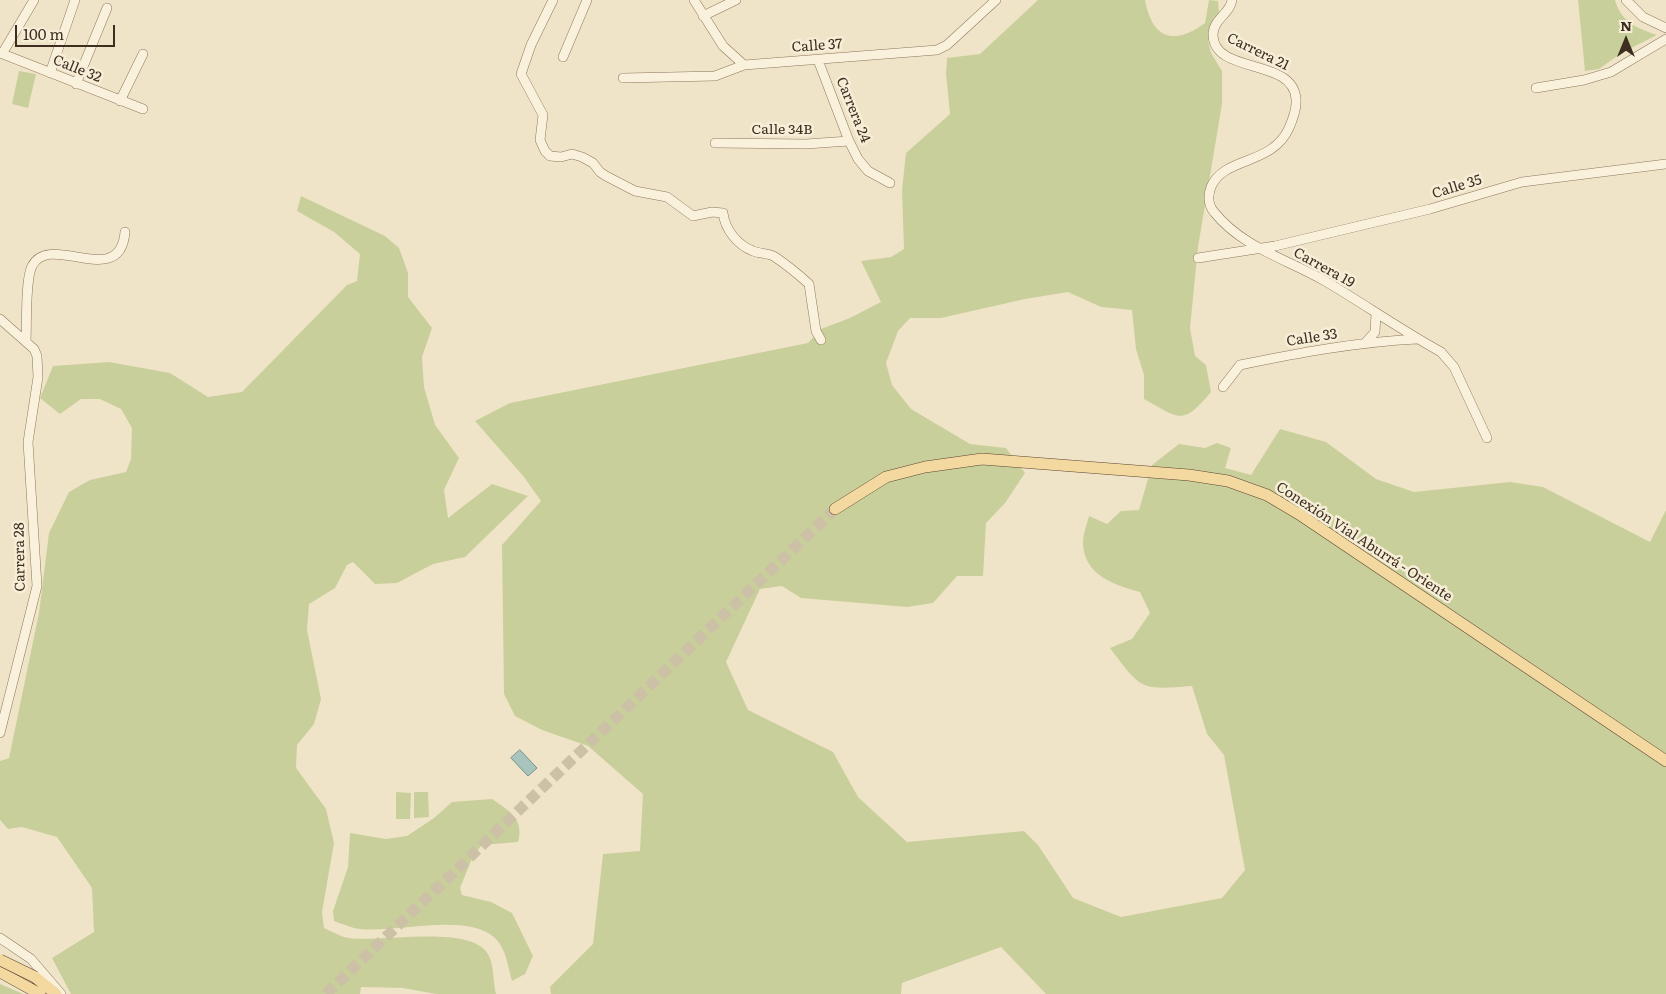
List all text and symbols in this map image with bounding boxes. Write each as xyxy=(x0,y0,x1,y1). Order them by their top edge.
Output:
scale bar xyxy=(18,15,118,47)
north arrow xyxy=(1601,15,1651,65)
text: N xyxy=(1620,15,1632,35)
text: 100 m xyxy=(23,22,64,45)
street label: Carrera 21 xyxy=(1224,30,1292,74)
street label: Calle 37 xyxy=(791,36,843,56)
street label: Calle 32 xyxy=(50,52,104,86)
street label: Carrera 24 xyxy=(832,75,874,145)
street label: Calle 34B xyxy=(752,122,812,138)
street label: Calle 35 xyxy=(1430,171,1484,203)
street label: Carrera 19 xyxy=(1291,244,1357,292)
street label: Calle 33 xyxy=(1285,326,1339,350)
street label: Conexión Vial Aburrá - Oriente xyxy=(1273,479,1455,605)
street label: Carrera 28 xyxy=(11,522,29,592)

